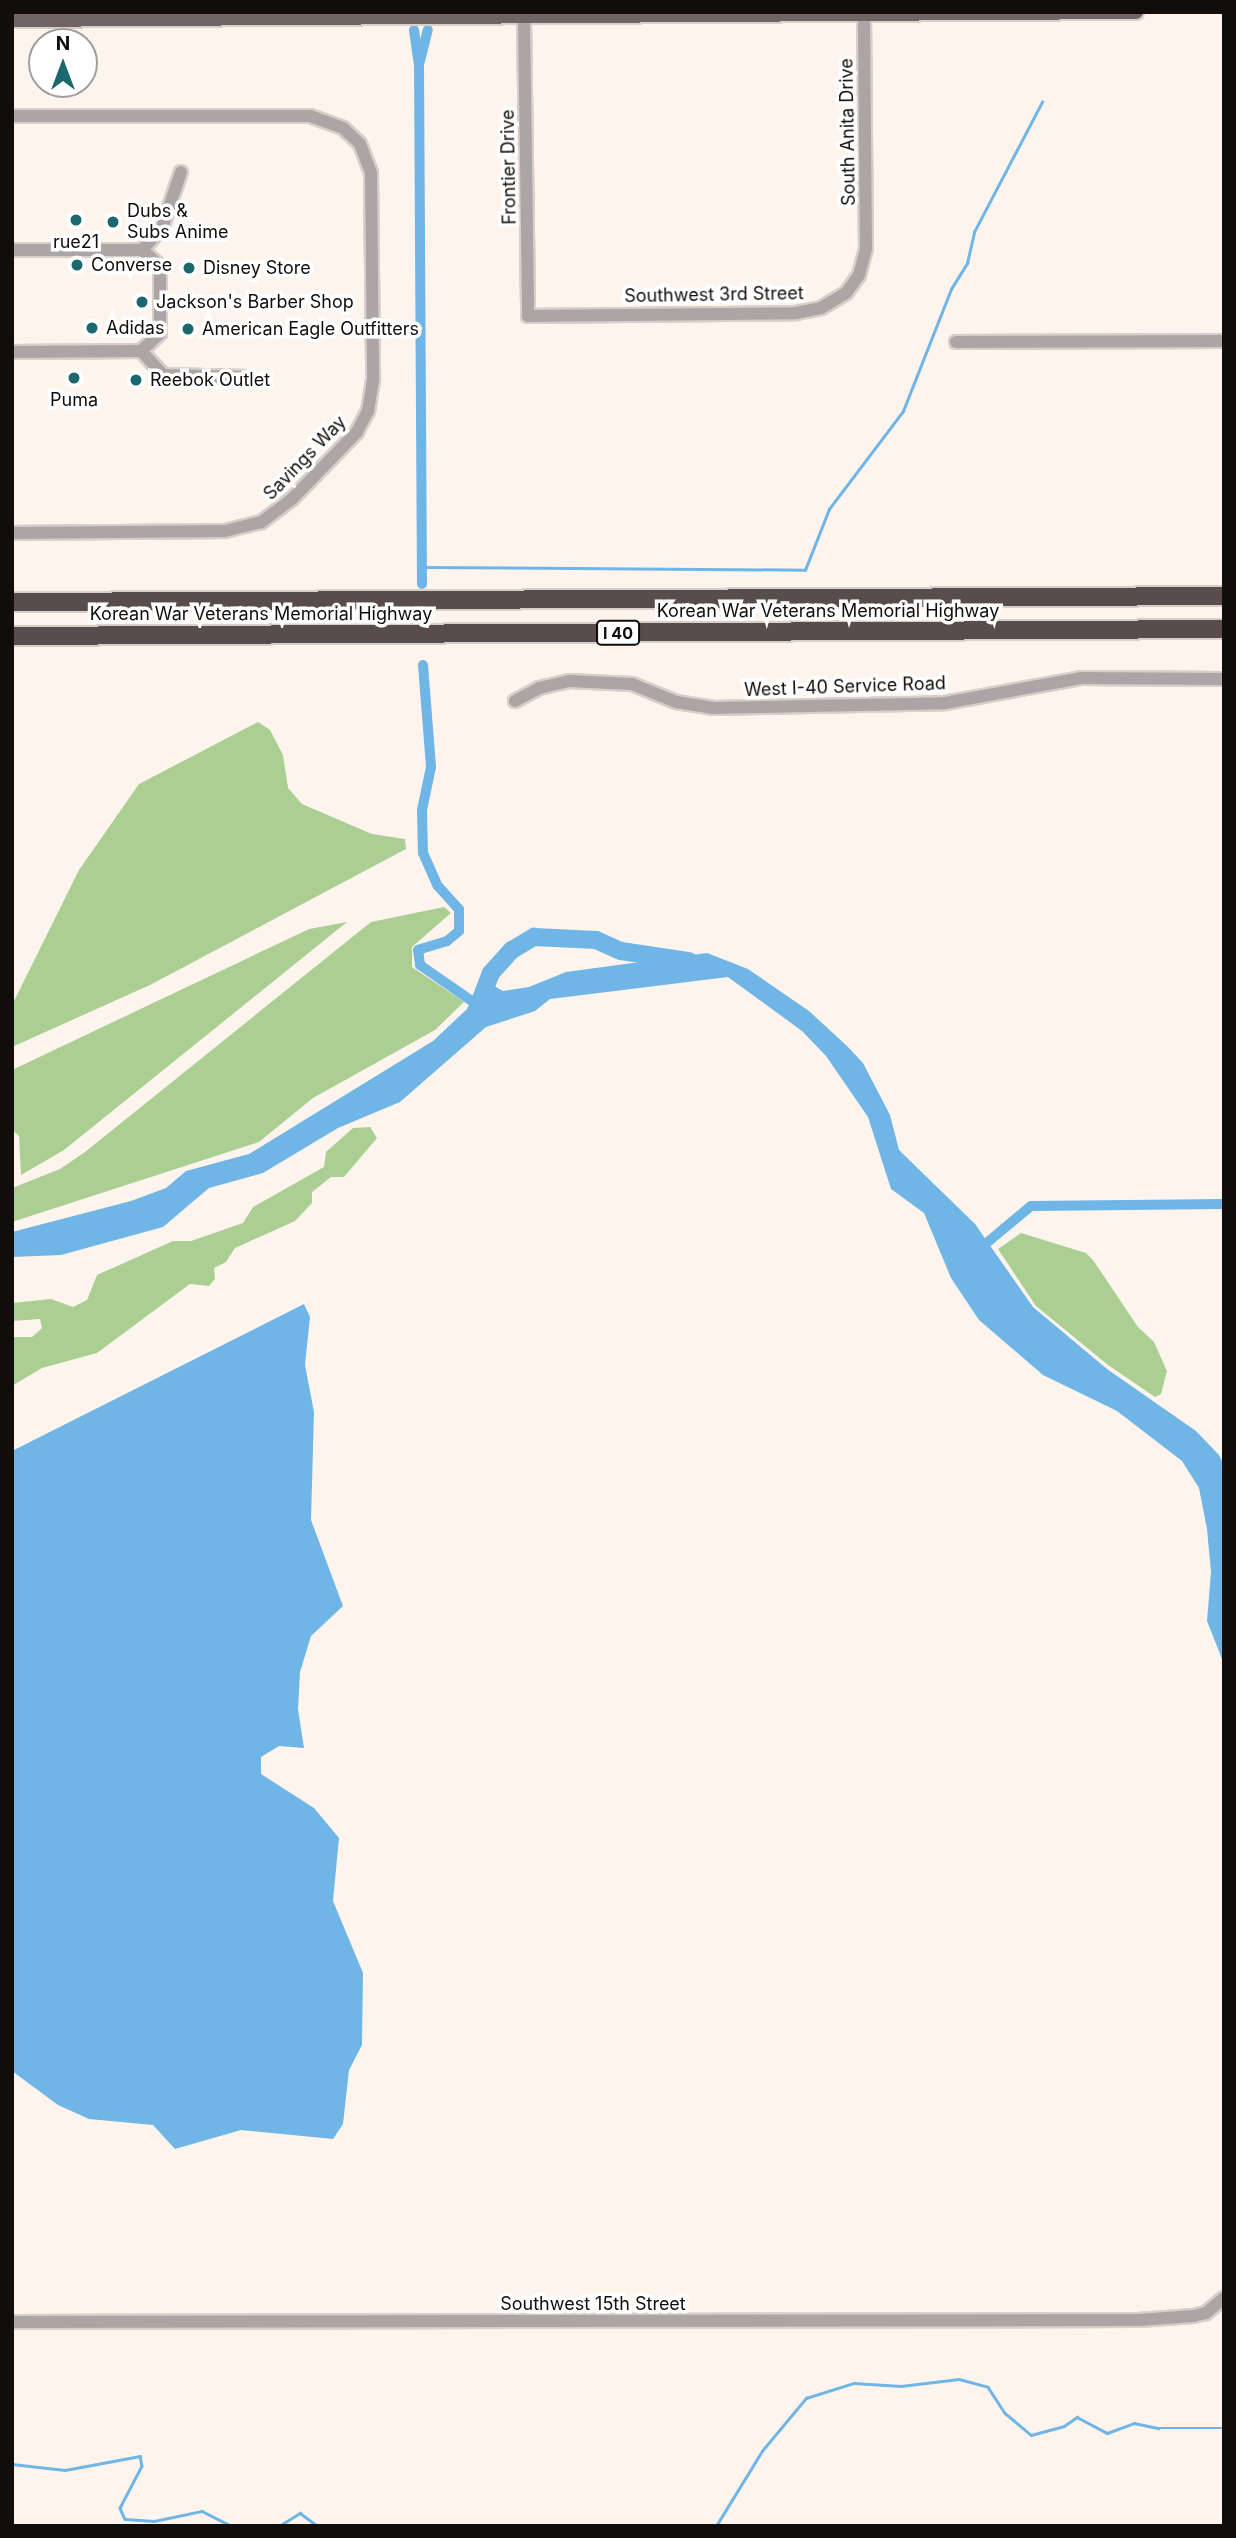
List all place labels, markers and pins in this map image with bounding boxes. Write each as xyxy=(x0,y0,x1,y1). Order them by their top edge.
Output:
place label: Dubs & Subs Anime xyxy=(127,201,228,244)
marker: rue21 xyxy=(68,212,84,228)
marker: Dubs & Subs Anime xyxy=(105,214,121,230)
place label: rue21 xyxy=(53,231,99,253)
place label: Converse xyxy=(91,254,172,276)
marker: Converse xyxy=(69,257,85,273)
place label: Disney Store xyxy=(203,257,311,279)
marker: Disney Store xyxy=(181,260,197,276)
place label: Jackson's Barber Shop xyxy=(156,291,354,313)
marker: Jackson's Barber Shop xyxy=(134,294,150,310)
place label: Adidas xyxy=(106,317,164,339)
place label: American Eagle Outfitters xyxy=(202,318,419,340)
marker: Adidas xyxy=(84,320,100,336)
marker: American Eagle Outfitters xyxy=(180,321,196,337)
place label: Reebok Outlet xyxy=(150,369,270,391)
marker: Puma xyxy=(66,370,82,386)
marker: Reebok Outlet xyxy=(128,372,144,388)
place label: Puma xyxy=(50,389,98,411)

